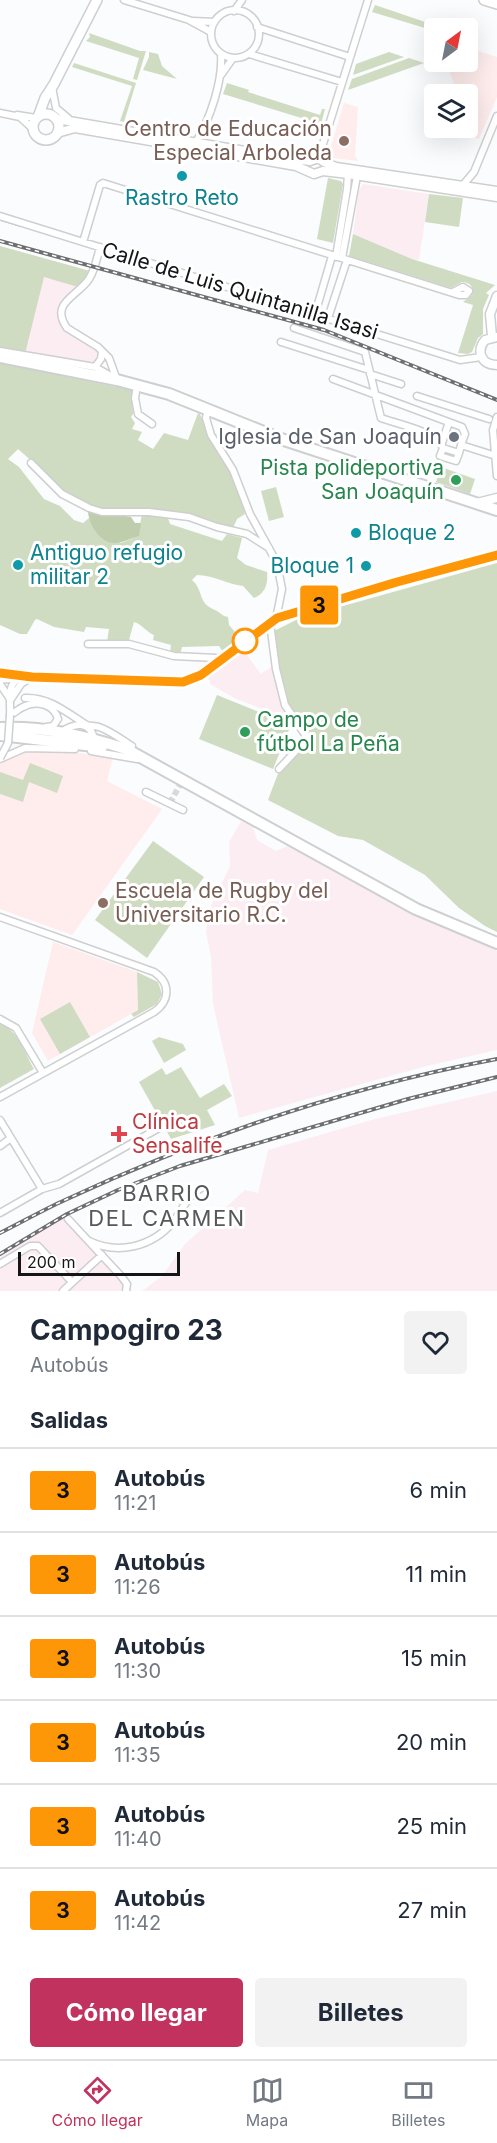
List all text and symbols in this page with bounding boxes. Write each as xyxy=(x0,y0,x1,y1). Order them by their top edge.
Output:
north arrow xyxy=(424,18,478,72)
map controls xyxy=(424,18,478,138)
button: layers xyxy=(424,84,478,138)
place label: Centro de Educación Especial Arboleda xyxy=(124,116,332,165)
marker: Centro de Educación Especial Arboleda xyxy=(337,134,351,148)
marker: Rastro Reto xyxy=(175,169,189,183)
place label: Rastro Reto xyxy=(125,185,239,210)
street label: Calle de Luis Quintanilla Isasi xyxy=(99,237,381,345)
place label: Iglesia de San Joaquín xyxy=(218,424,442,449)
marker: Iglesia de San Joaquín xyxy=(447,430,461,444)
place label: Pista polideportiva San Joaquín xyxy=(260,455,444,504)
marker: Pista polideportiva San Joaquín xyxy=(449,473,463,487)
place label: Bloque 2 xyxy=(368,520,456,545)
marker: Bloque 2 xyxy=(349,526,363,540)
place label: Antiguo refugio militar 2 xyxy=(30,540,183,589)
place label: Bloque 1 xyxy=(271,553,354,578)
marker: Antiguo refugio militar 2 xyxy=(11,558,25,572)
marker: Bloque 1 xyxy=(359,559,373,573)
line badge: 3 xyxy=(300,586,338,624)
text: 3 xyxy=(312,593,326,618)
unlabelled marker xyxy=(232,628,258,654)
place label: Campo de fútbol La Peña xyxy=(257,707,400,756)
marker: Campo de fútbol La Peña xyxy=(238,725,252,739)
place label: Escuela de Rugby del Universitario R.C. xyxy=(115,878,328,927)
marker: Escuela de Rugby del Universitario R.C. xyxy=(96,896,110,910)
place label: Clínica Sensalife xyxy=(132,1109,223,1158)
marker: Clínica Sensalife xyxy=(110,1125,128,1143)
district label: BARRIO DEL CARMEN xyxy=(88,1180,246,1231)
scale bar xyxy=(18,1249,180,1276)
text: 200 m xyxy=(27,1252,75,1272)
button: heart xyxy=(404,1311,467,1374)
text: Campogiro 23 xyxy=(30,1313,223,1347)
text: Autobús xyxy=(30,1353,109,1377)
text: Salidas xyxy=(30,1407,108,1433)
text: Autobús xyxy=(114,1465,205,1491)
text: 6 min xyxy=(410,1477,467,1503)
text: 3 xyxy=(56,1478,70,1503)
text: 11:21 xyxy=(114,1491,156,1515)
text: Autobús xyxy=(114,1549,205,1575)
text: 11 min xyxy=(405,1561,467,1587)
text: 3 xyxy=(56,1562,70,1587)
text: 11:26 xyxy=(114,1575,161,1599)
text: Autobús xyxy=(114,1633,205,1659)
text: 15 min xyxy=(401,1645,467,1671)
text: 3 xyxy=(56,1646,70,1671)
text: 11:30 xyxy=(114,1659,161,1683)
text: Autobús xyxy=(114,1717,205,1743)
text: 20 min xyxy=(396,1729,467,1755)
text: 3 xyxy=(56,1730,70,1755)
text: 11:35 xyxy=(114,1743,161,1767)
text: Autobús xyxy=(114,1801,205,1827)
text: 25 min xyxy=(396,1813,467,1839)
text: 3 xyxy=(56,1814,70,1839)
text: 11:40 xyxy=(114,1827,162,1851)
text: Autobús xyxy=(114,1885,205,1911)
text: 27 min xyxy=(397,1897,467,1923)
text: 3 xyxy=(56,1898,70,1923)
text: 11:42 xyxy=(114,1911,161,1935)
button: Cómo llegar xyxy=(30,1978,243,2047)
button: Billetes xyxy=(255,1978,467,2047)
tab: Cómo llegar xyxy=(52,2074,143,2130)
tab: Mapa xyxy=(246,2074,288,2130)
tab: Billetes xyxy=(391,2074,445,2130)

